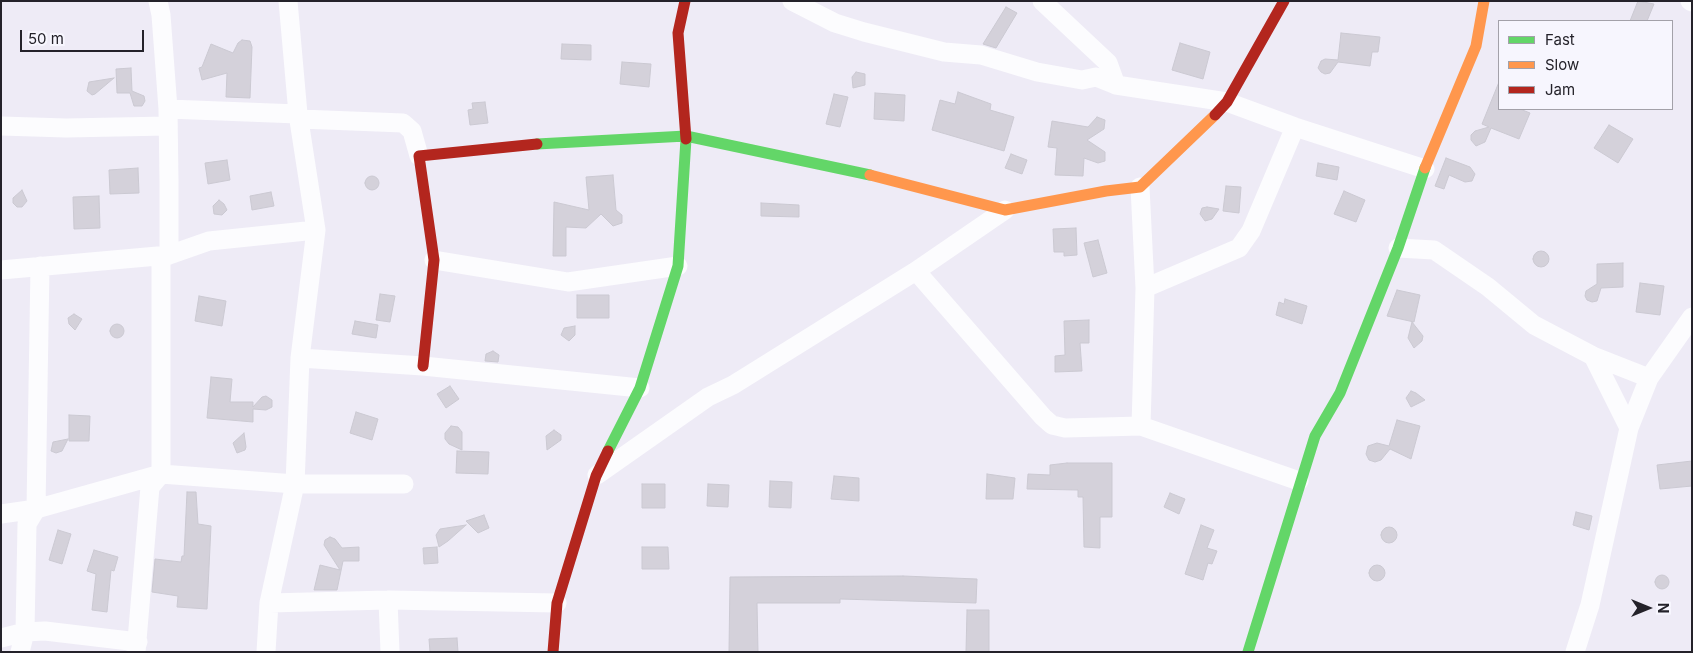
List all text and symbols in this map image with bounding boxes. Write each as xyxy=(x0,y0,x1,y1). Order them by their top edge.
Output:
scale bar xyxy=(22,20,146,52)
legend xyxy=(1498,20,1673,110)
text: 50 m xyxy=(28,29,64,48)
text: Fast xyxy=(1545,30,1575,49)
text: Slow xyxy=(1545,55,1579,74)
text: Jam xyxy=(1545,80,1575,99)
north arrow xyxy=(1623,583,1673,633)
text: N xyxy=(1655,603,1672,613)

